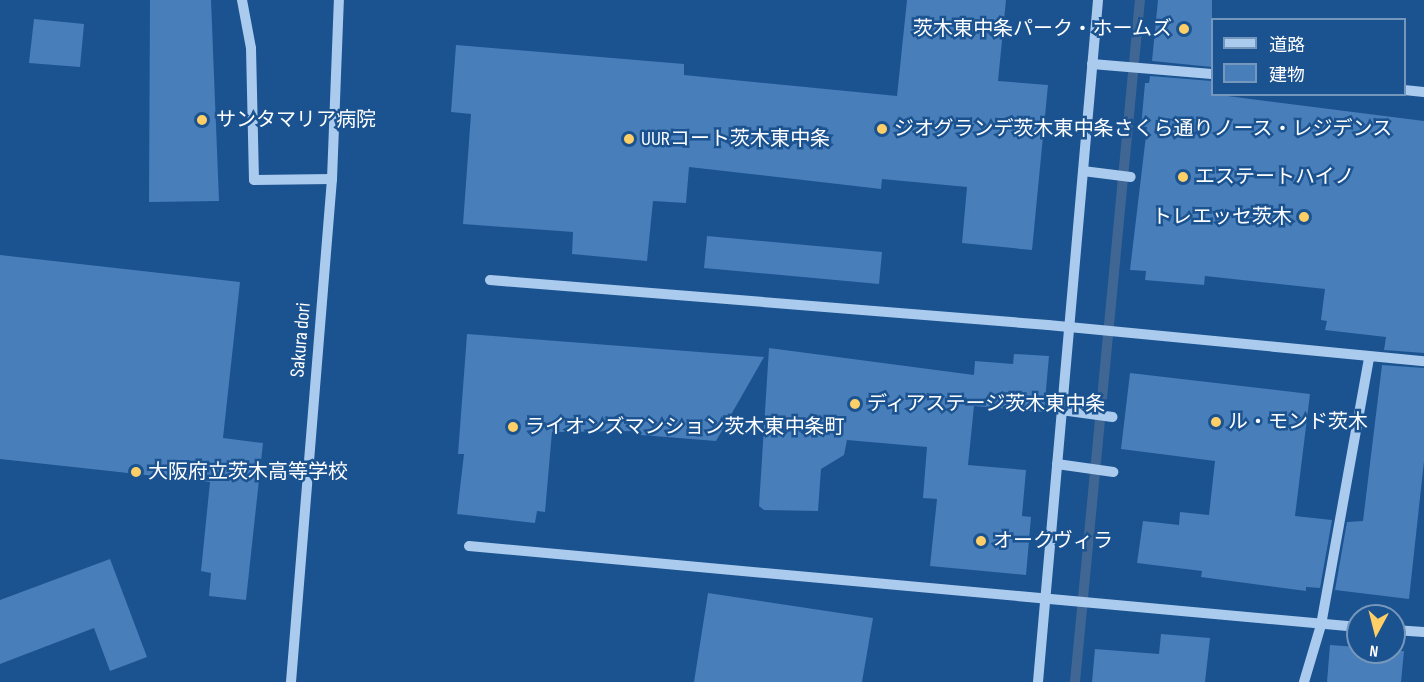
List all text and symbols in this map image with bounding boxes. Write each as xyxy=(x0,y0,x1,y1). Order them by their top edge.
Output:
place label: 茨木東中条パーク・ホームズ xyxy=(912,17,1172,41)
legend xyxy=(1211,18,1406,96)
marker: 茨木東中条パーク・ホームズ xyxy=(1177,22,1191,36)
text: 道路 xyxy=(1269,35,1305,56)
text: 建物 xyxy=(1269,65,1305,86)
place label: サンタマリア病院 xyxy=(216,108,376,132)
marker: サンタマリア病院 xyxy=(193,111,211,129)
place label: ジオグランデ茨木東中条さくら通りノース・レジデンス xyxy=(894,117,1394,141)
marker: ジオグランデ茨木東中条さくら通りノース・レジデンス xyxy=(875,122,889,136)
place label: UURコート茨木東中条 xyxy=(641,127,830,151)
marker: UURコート茨木東中条 xyxy=(622,132,636,146)
place label: エステートハイノ xyxy=(1195,165,1355,189)
marker: エステートハイノ xyxy=(1176,170,1190,184)
place label: トレエッセ茨木 xyxy=(1152,205,1292,229)
marker: トレエッセ茨木 xyxy=(1297,210,1311,224)
street label: Sakura dori xyxy=(286,302,316,378)
place label: ディアステージ茨木東中条 xyxy=(867,392,1107,416)
marker: ディアステージ茨木東中条 xyxy=(848,397,862,411)
place label: ル・モンド茨木 xyxy=(1228,410,1368,434)
place label: ライオンズマンション茨木東中条町 xyxy=(525,415,845,439)
marker: ル・モンド茨木 xyxy=(1209,415,1223,429)
marker: ライオンズマンション茨木東中条町 xyxy=(506,420,520,434)
place label: 大阪府立茨木高等学校 xyxy=(148,460,348,484)
marker: 大阪府立茨木高等学校 xyxy=(129,465,143,479)
place label: オークヴィラ xyxy=(993,529,1113,553)
marker: オークヴィラ xyxy=(974,534,988,548)
north arrow xyxy=(1346,604,1406,664)
text: N xyxy=(1369,640,1379,660)

